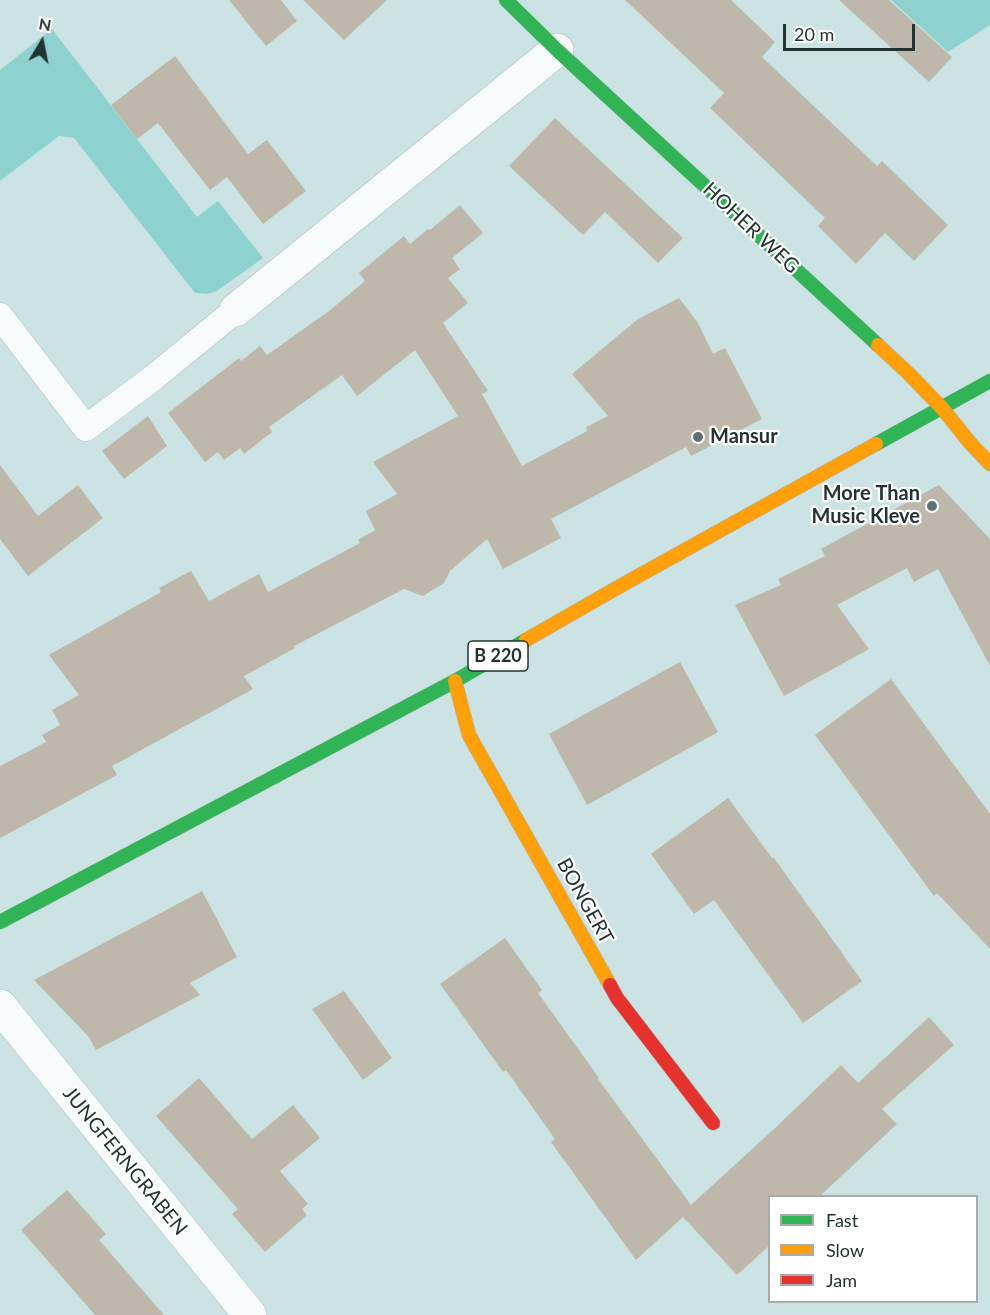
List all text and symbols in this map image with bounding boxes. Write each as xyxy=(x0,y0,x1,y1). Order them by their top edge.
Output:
north arrow xyxy=(12,12,72,72)
scale bar xyxy=(786,12,918,50)
text: N xyxy=(37,13,53,34)
text: 20 m xyxy=(794,23,834,45)
street label: HOHER WEG xyxy=(698,178,804,278)
place label: Mansur xyxy=(710,425,778,449)
marker: Mansur xyxy=(691,430,705,444)
place label: More Than Music Kleve xyxy=(812,482,920,529)
marker: More Than Music Kleve xyxy=(925,499,939,513)
road number: B 220 xyxy=(468,641,528,671)
street label: BONGERT xyxy=(552,854,618,948)
street label: JUNGFERNGRABEN xyxy=(58,1082,192,1240)
legend xyxy=(768,1195,978,1303)
text: Fast xyxy=(826,1209,858,1231)
text: Slow xyxy=(826,1239,864,1261)
text: Jam xyxy=(826,1269,857,1291)

